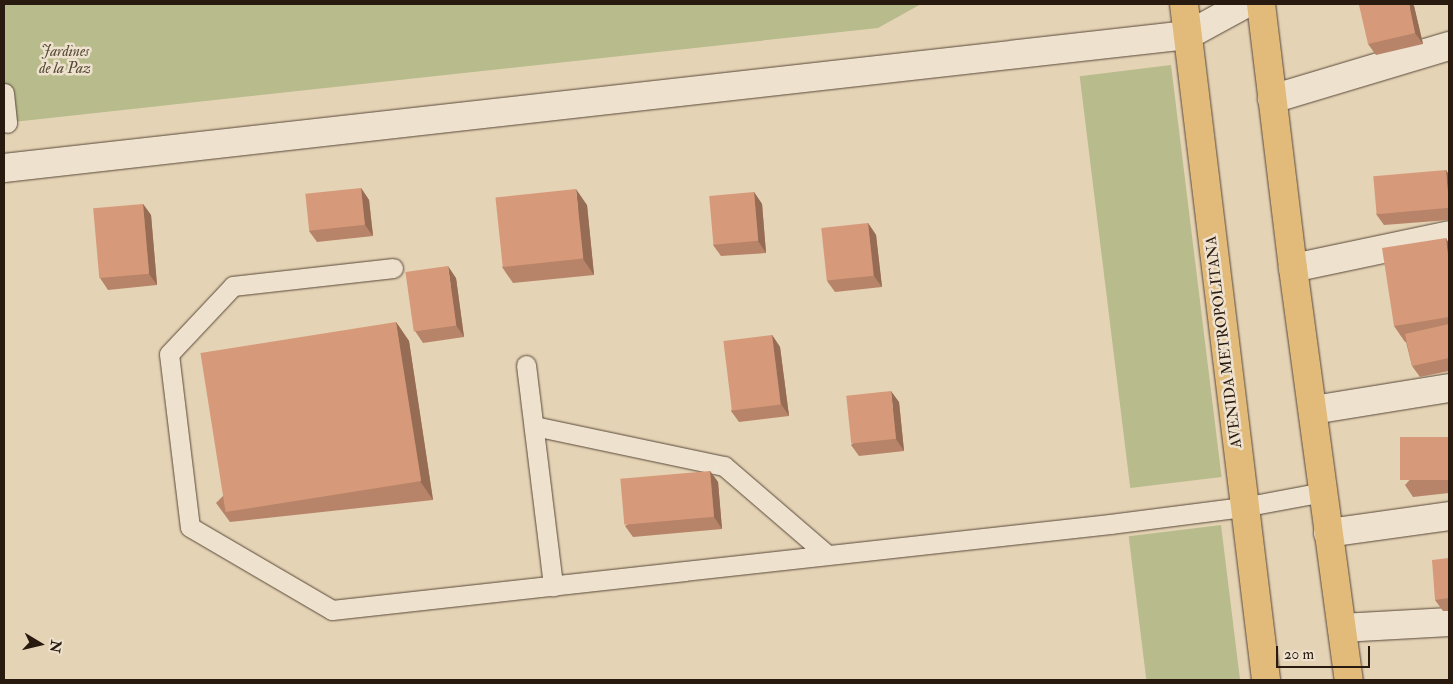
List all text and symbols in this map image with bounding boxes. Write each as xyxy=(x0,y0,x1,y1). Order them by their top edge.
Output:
park label: Jardines de la Paz xyxy=(39,42,91,77)
street label: AVENIDA METROPOLITANA xyxy=(1202,235,1246,449)
north arrow xyxy=(15,619,65,669)
scale bar xyxy=(1278,636,1372,668)
text: N xyxy=(46,639,65,654)
text: 20 m xyxy=(1284,645,1314,664)

